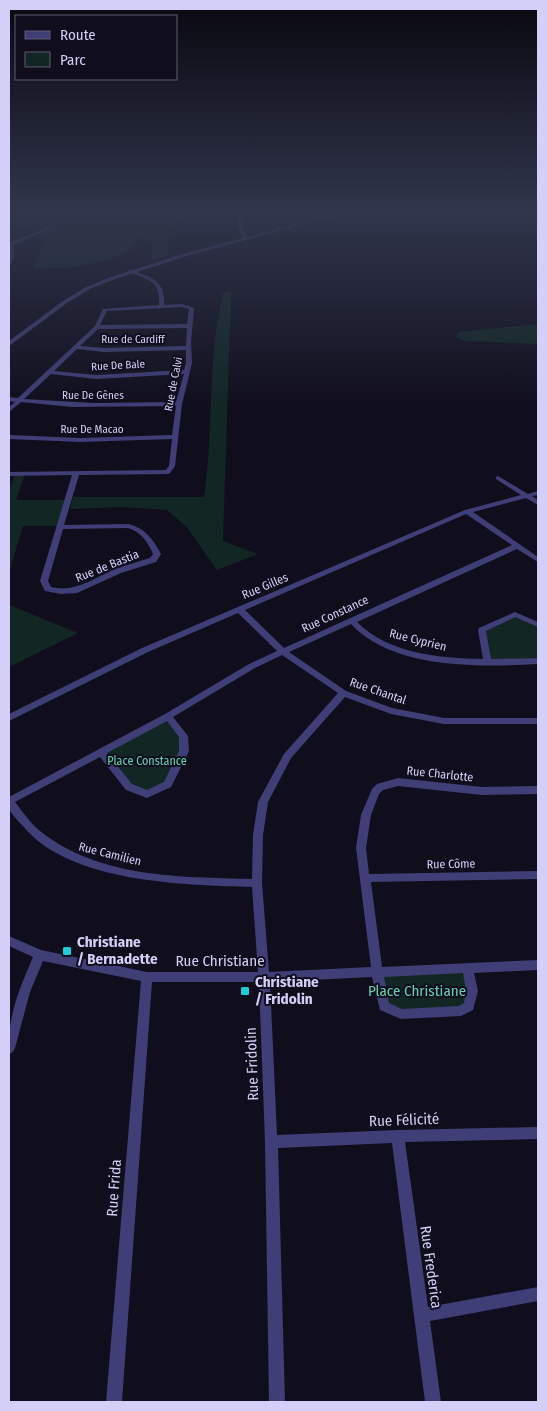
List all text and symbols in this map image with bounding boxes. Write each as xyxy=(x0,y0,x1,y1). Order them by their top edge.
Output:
legend xyxy=(15,15,178,80)
text: Route xyxy=(60,26,96,44)
text: Parc xyxy=(60,51,86,69)
street label: Rue de Cardiff xyxy=(101,333,165,346)
street label: Rue de Calvi xyxy=(162,356,185,412)
street label: Rue De Bale xyxy=(91,358,145,373)
street label: Rue De Gênes xyxy=(62,389,124,402)
street label: Rue De Macao xyxy=(60,423,124,436)
street label: Rue de Bastia xyxy=(73,547,141,585)
street label: Rue Gilles xyxy=(240,570,290,602)
street label: Rue Constance xyxy=(299,592,371,636)
street label: Rue Cyprien xyxy=(388,626,448,654)
street label: Rue Chantal xyxy=(348,675,408,707)
park label: Place Constance xyxy=(107,754,187,768)
street label: Rue Charlotte xyxy=(406,764,474,784)
street label: Rue Camilien xyxy=(77,839,143,869)
street label: Rue Côme xyxy=(426,857,476,871)
place label: Christiane / Bernadette xyxy=(77,933,158,968)
marker: Christiane / Bernadette xyxy=(61,945,73,957)
street label: Rue Christiane xyxy=(175,952,265,970)
place label: Christiane / Fridolin xyxy=(255,973,319,1008)
park label: Place Christiane xyxy=(368,982,466,1000)
marker: Christiane / Fridolin xyxy=(239,985,251,997)
street label: Rue Fridolin xyxy=(242,1027,262,1101)
street label: Rue Félicité xyxy=(368,1110,440,1130)
street label: Rue Frida xyxy=(103,1159,125,1217)
street label: Rue Frederica xyxy=(416,1224,446,1310)

